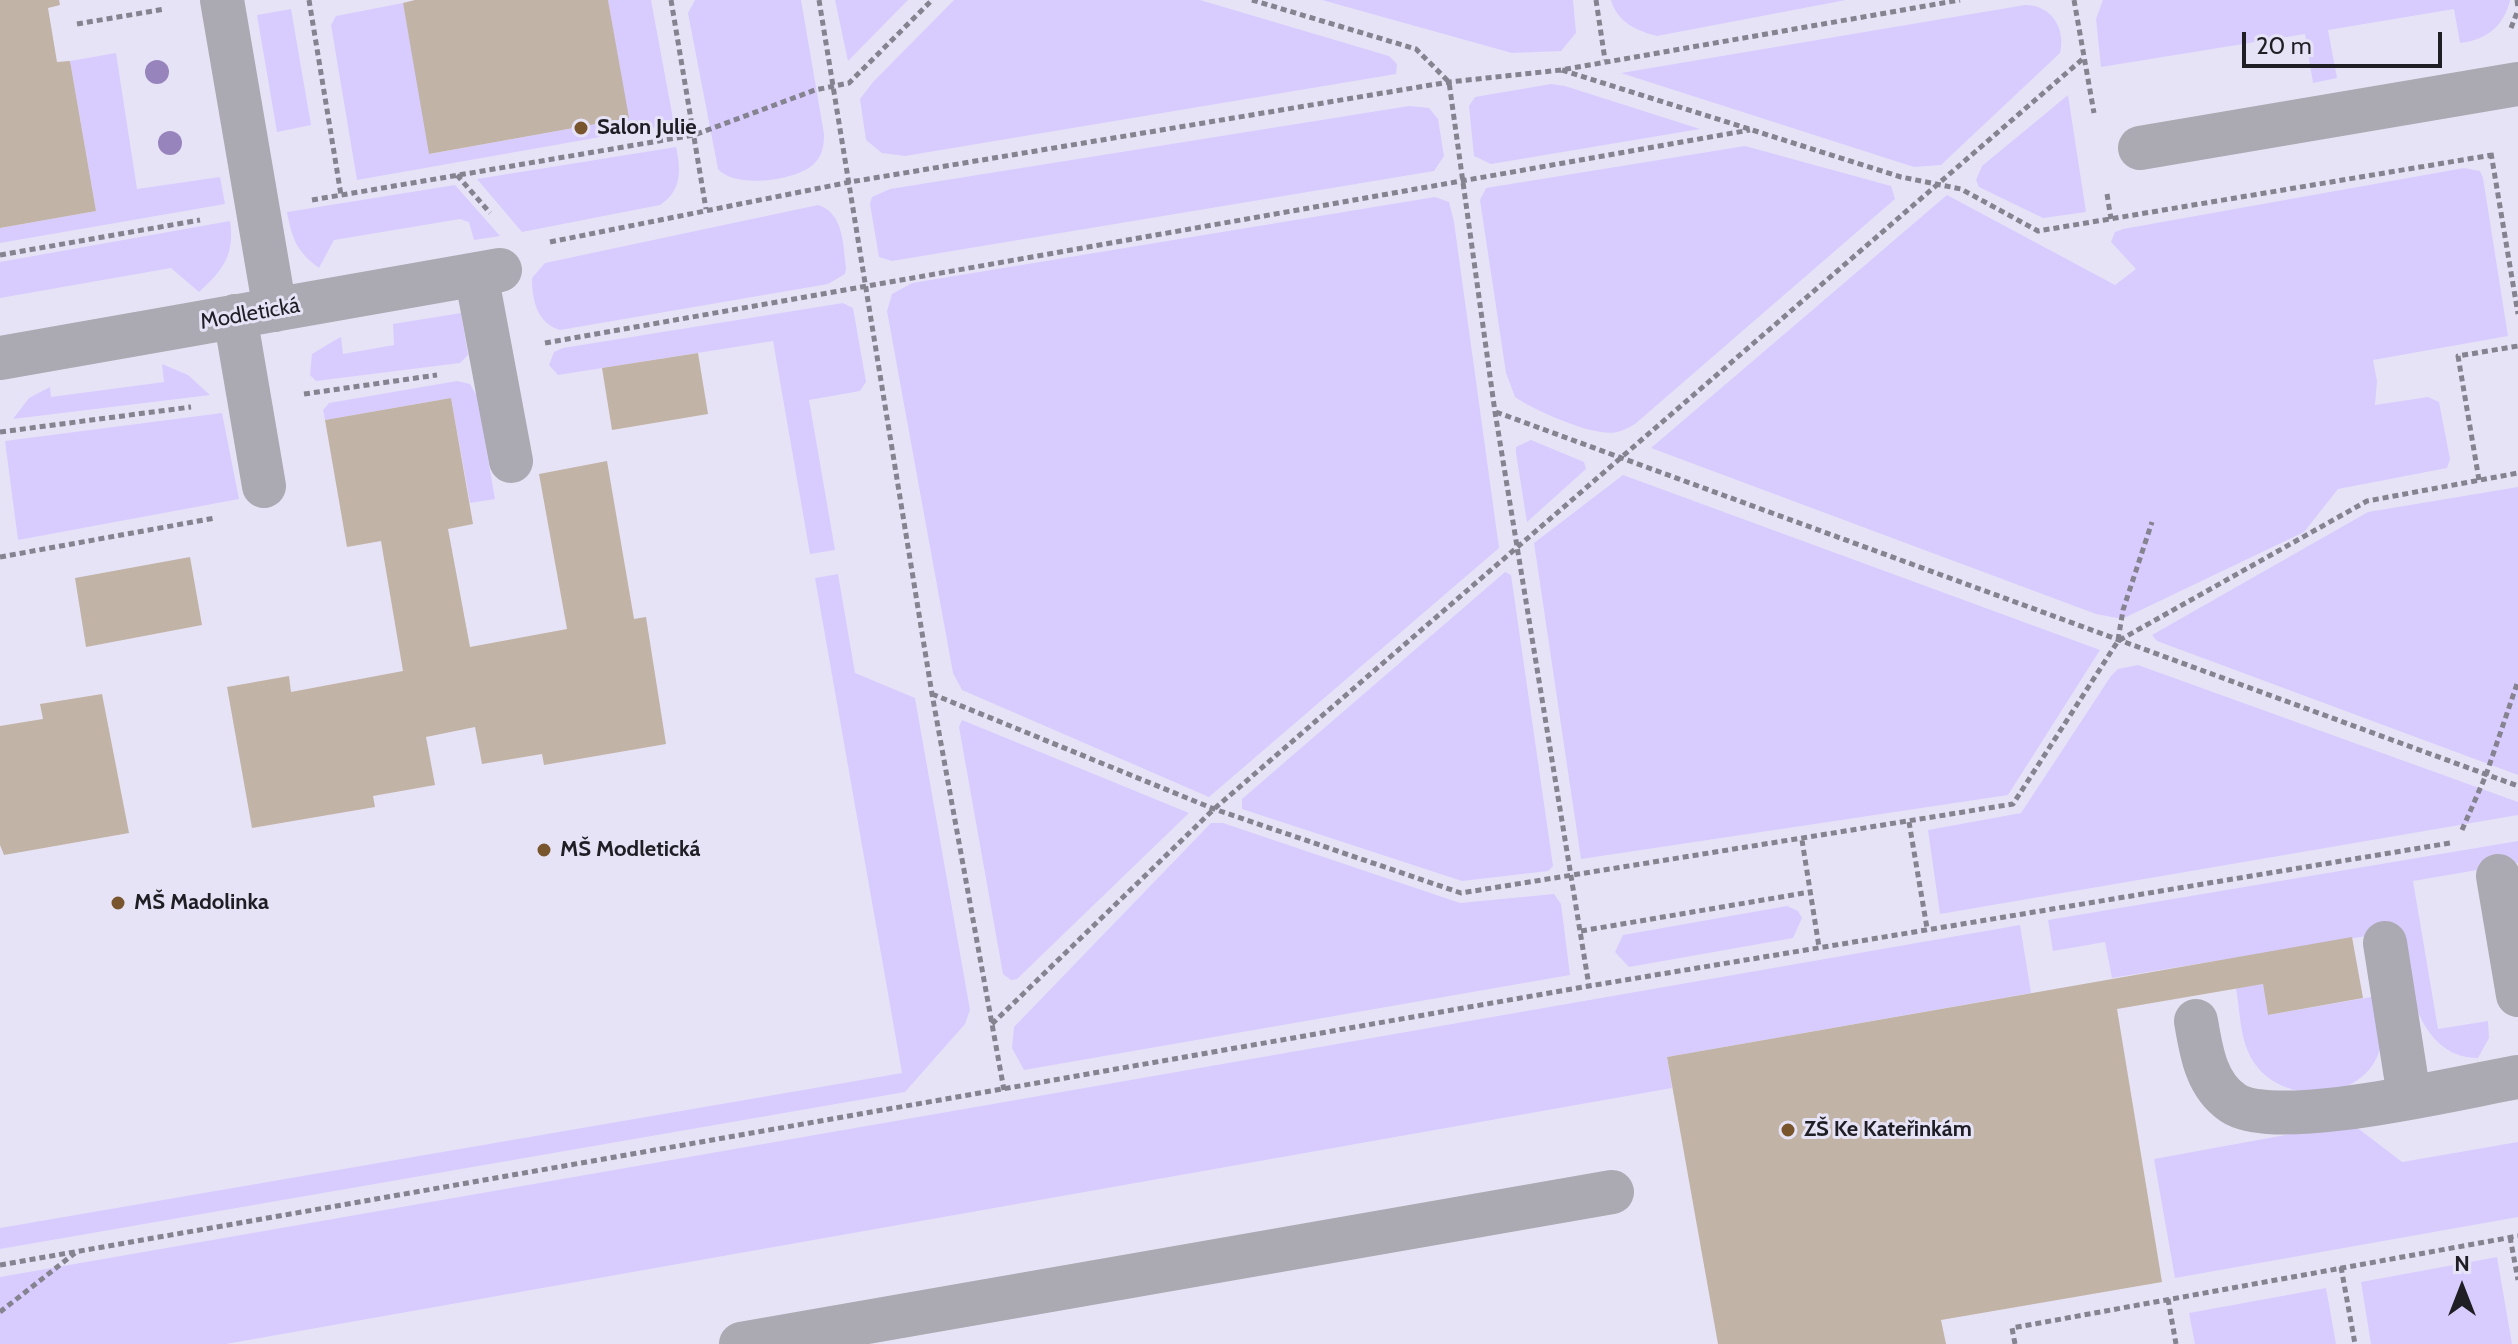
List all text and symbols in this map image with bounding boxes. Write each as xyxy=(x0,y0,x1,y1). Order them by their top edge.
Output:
scale bar xyxy=(2246,16,2446,66)
text: 20 m xyxy=(2256,31,2312,60)
place label: Salon Julie xyxy=(597,115,697,141)
marker: Salon Julie xyxy=(572,119,590,137)
street label: Modletická xyxy=(198,292,302,336)
place label: MŠ Modletická xyxy=(560,837,701,863)
marker: MŠ Modletická xyxy=(535,841,553,859)
place label: MŠ Madolinka xyxy=(134,890,269,916)
marker: MŠ Madolinka xyxy=(109,894,127,912)
place label: ZŠ Ke Kateřinkám xyxy=(1804,1117,1972,1143)
marker: ZŠ Ke Kateřinkám xyxy=(1779,1121,1797,1139)
north arrow xyxy=(2422,1248,2502,1328)
text: N xyxy=(2454,1250,2470,1277)

